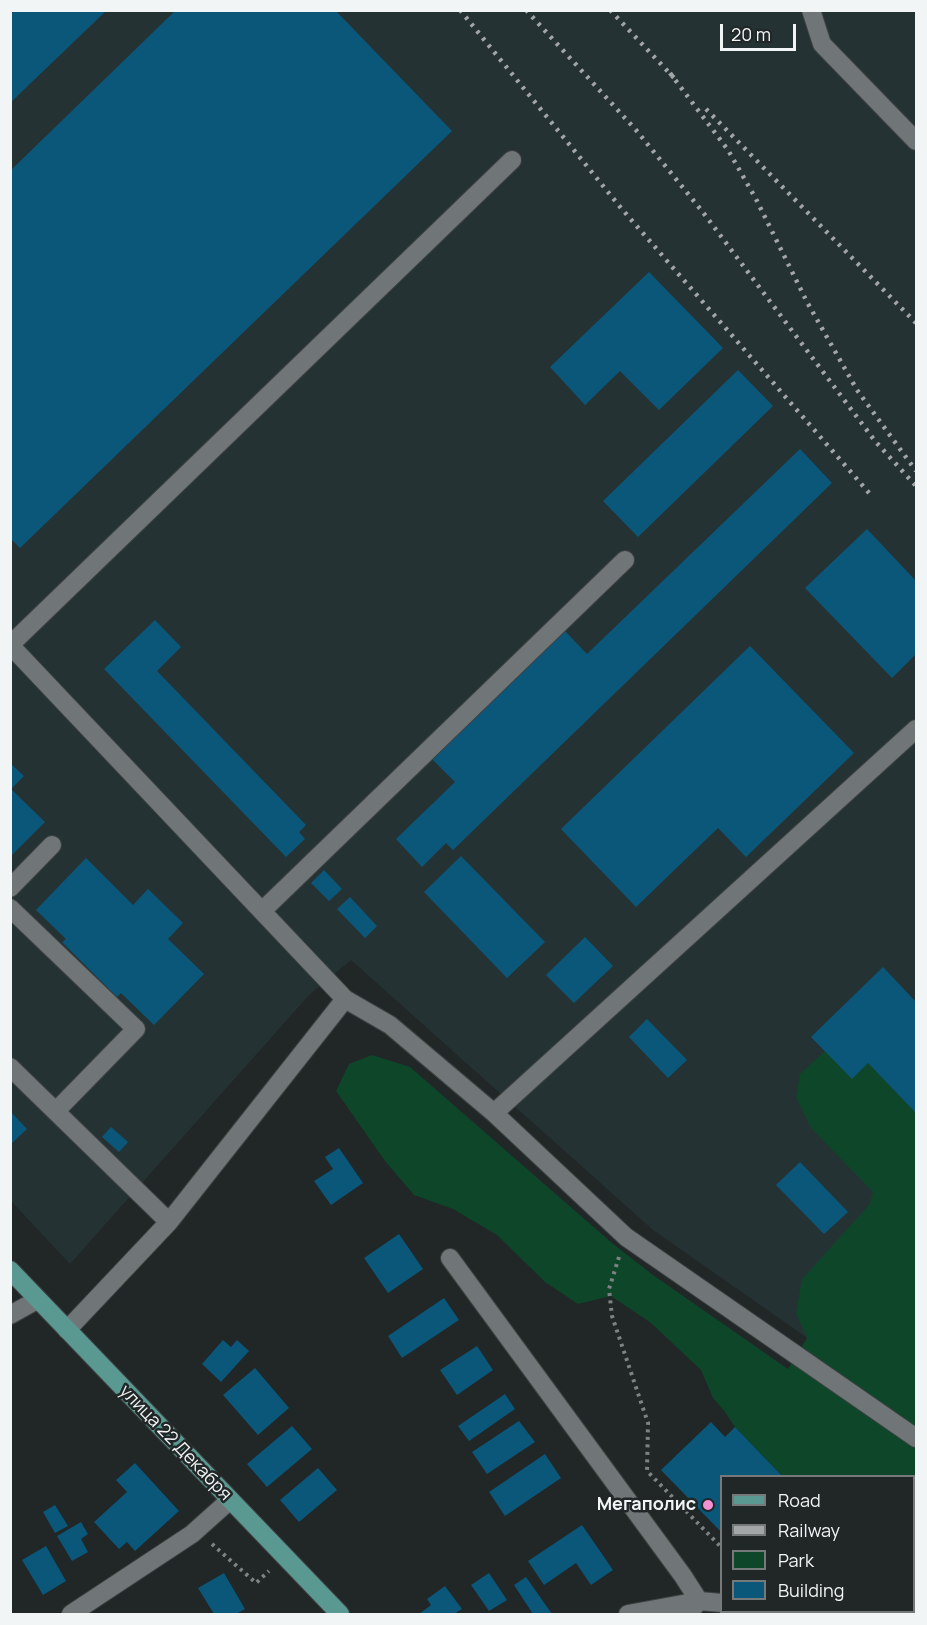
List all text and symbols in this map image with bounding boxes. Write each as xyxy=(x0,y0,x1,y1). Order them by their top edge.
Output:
scale bar xyxy=(723,12,800,50)
text: 20 m xyxy=(731,22,771,46)
street label: улица 22 Декабря xyxy=(114,1381,236,1505)
legend xyxy=(720,1475,915,1613)
text: Road xyxy=(778,1488,821,1512)
place label: Мегаполис xyxy=(597,1494,696,1516)
marker: Мегаполис xyxy=(701,1498,715,1512)
text: Railway xyxy=(778,1518,840,1542)
text: Park xyxy=(778,1548,814,1572)
text: Building xyxy=(778,1578,844,1602)

